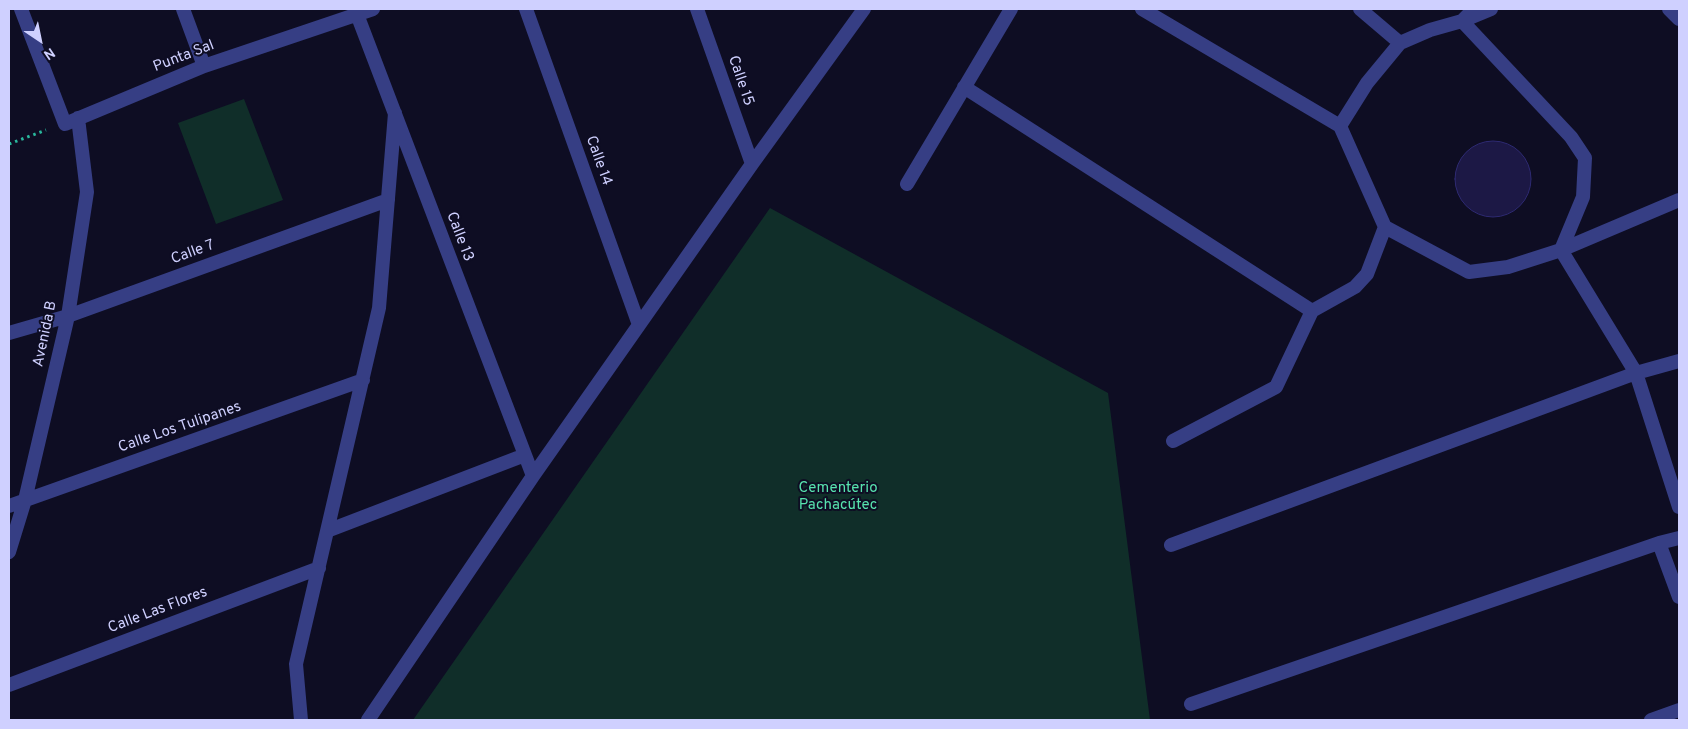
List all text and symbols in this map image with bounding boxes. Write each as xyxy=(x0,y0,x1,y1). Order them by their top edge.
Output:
north arrow xyxy=(15,15,65,65)
street label: Punta Sal xyxy=(151,37,217,77)
text: N xyxy=(40,43,58,63)
street label: Calle 15 xyxy=(723,54,757,108)
street label: Calle 14 xyxy=(581,134,615,188)
street label: Calle 13 xyxy=(441,210,477,264)
street label: Calle 7 xyxy=(169,237,217,269)
street label: Avenida B xyxy=(30,299,62,369)
street label: Calle Los Tulipanes xyxy=(116,399,244,457)
park label: Cementerio Pachacútec xyxy=(798,480,878,515)
street label: Calle Las Flores xyxy=(106,584,210,638)

